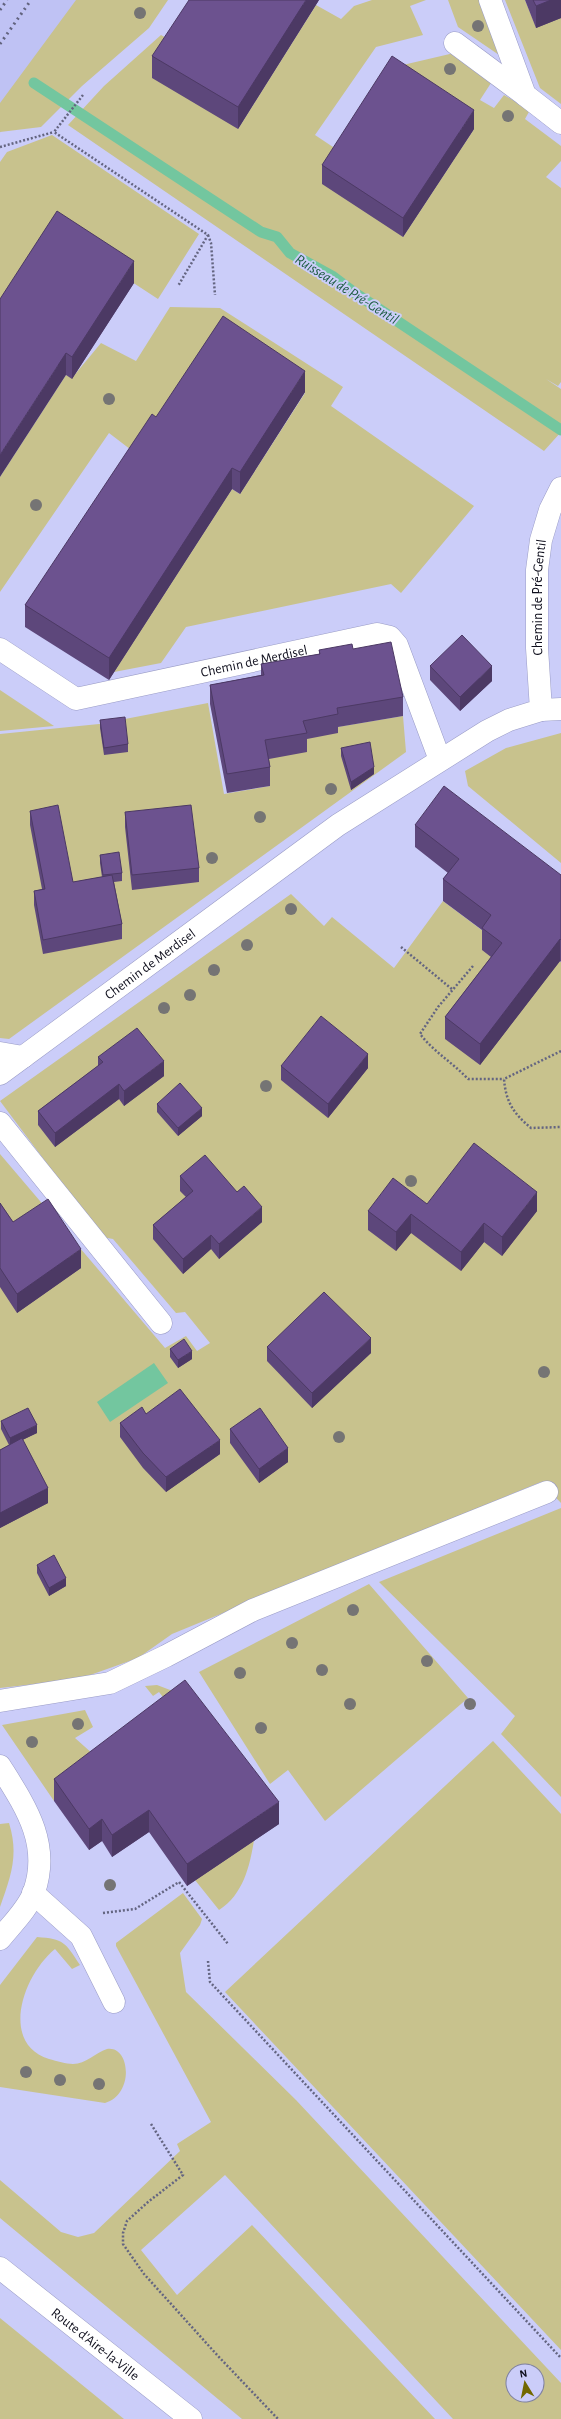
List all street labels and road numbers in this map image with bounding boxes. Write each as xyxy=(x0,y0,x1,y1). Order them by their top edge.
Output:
street label: Chemin de Pré-Gentil xyxy=(531,538,549,656)
street label: Chemin de Merdisel xyxy=(200,643,309,680)
street label: Chemin de Merdisel xyxy=(102,927,198,1002)
street label: Route d'Aire-la-Ville xyxy=(48,2306,142,2383)

